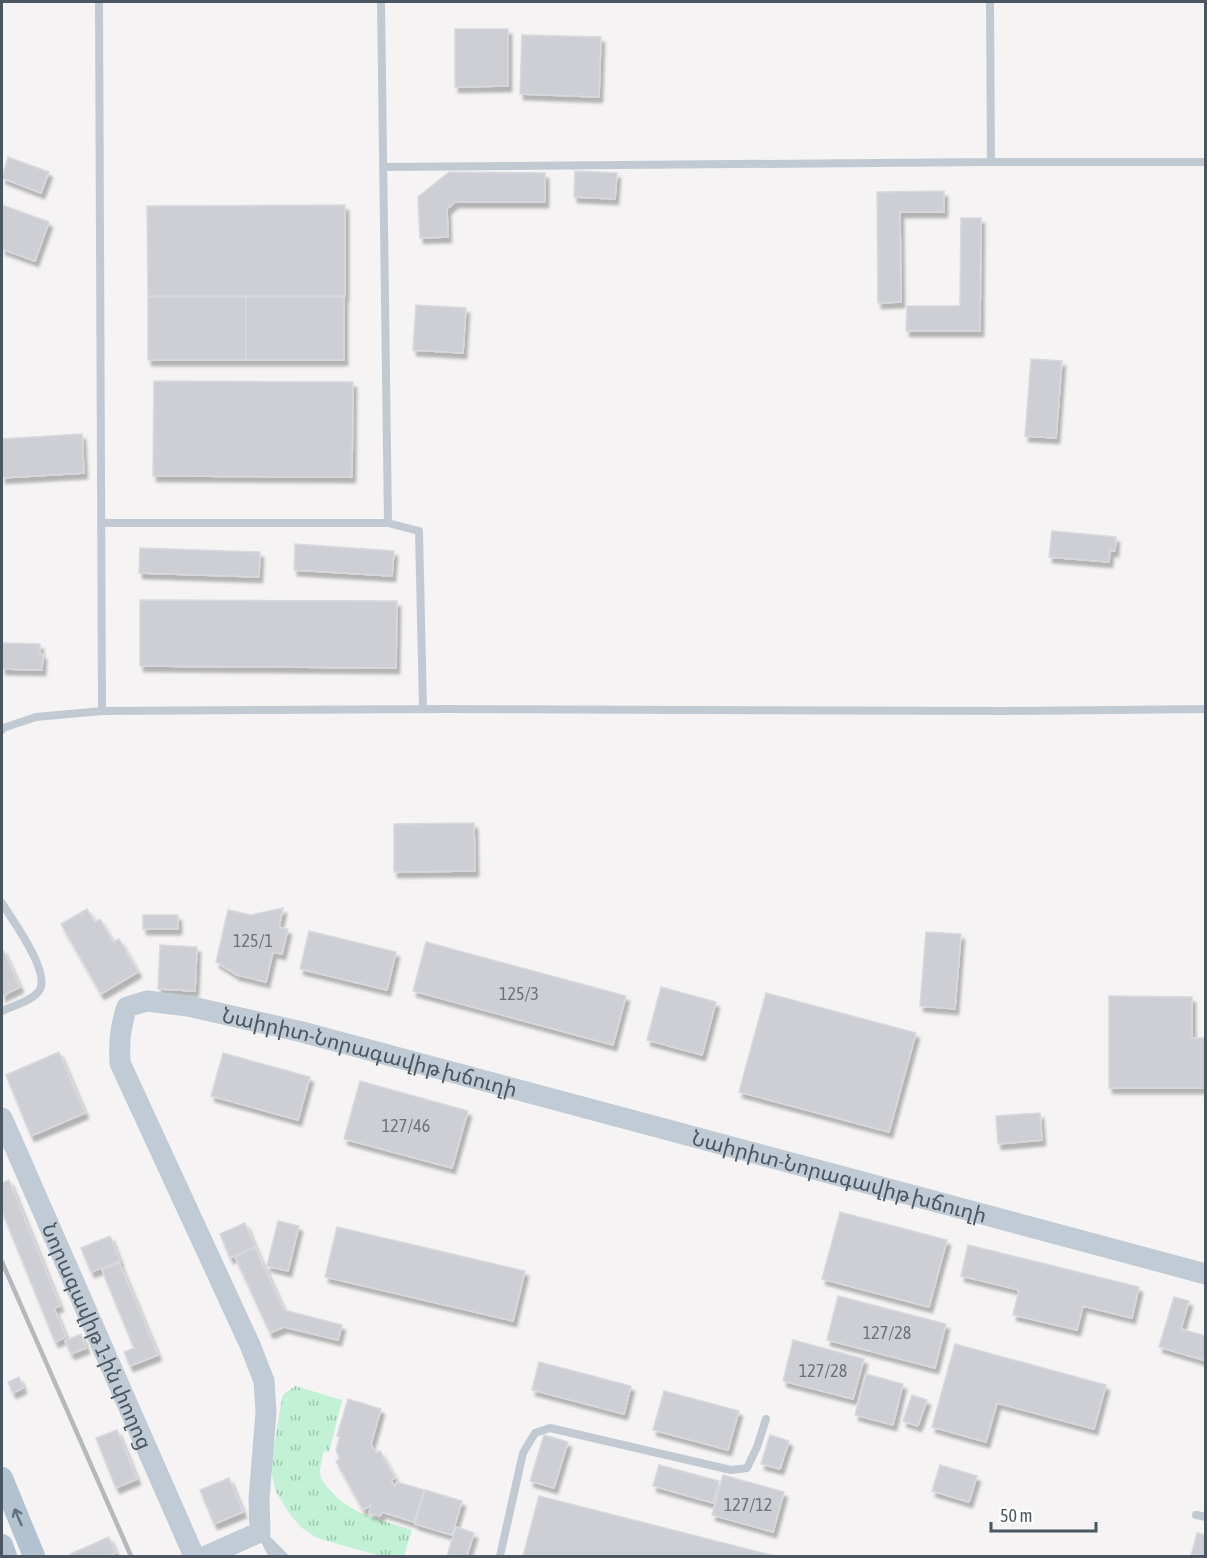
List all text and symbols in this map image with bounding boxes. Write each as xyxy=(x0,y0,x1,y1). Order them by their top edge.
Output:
house number: 125/1 xyxy=(233,930,273,951)
house number: 125/3 xyxy=(499,983,539,1004)
street label: Նաիրիտ-Նորագավիթ խճուղի xyxy=(220,1002,520,1102)
house number: 127/46 xyxy=(382,1115,430,1136)
street label: Նաիրիտ-Նորագավիթ խճուղի xyxy=(690,1125,989,1228)
street label: Նորագավիթ 1-ին փողոց xyxy=(38,1219,158,1453)
house number: 127/28 xyxy=(863,1322,911,1343)
house number: 127/28 xyxy=(799,1360,847,1381)
house number: 127/12 xyxy=(724,1494,772,1515)
scale bar xyxy=(991,1495,1096,1533)
text: 50 m xyxy=(1000,1505,1032,1526)
one-way arrow xyxy=(12,1508,23,1527)

